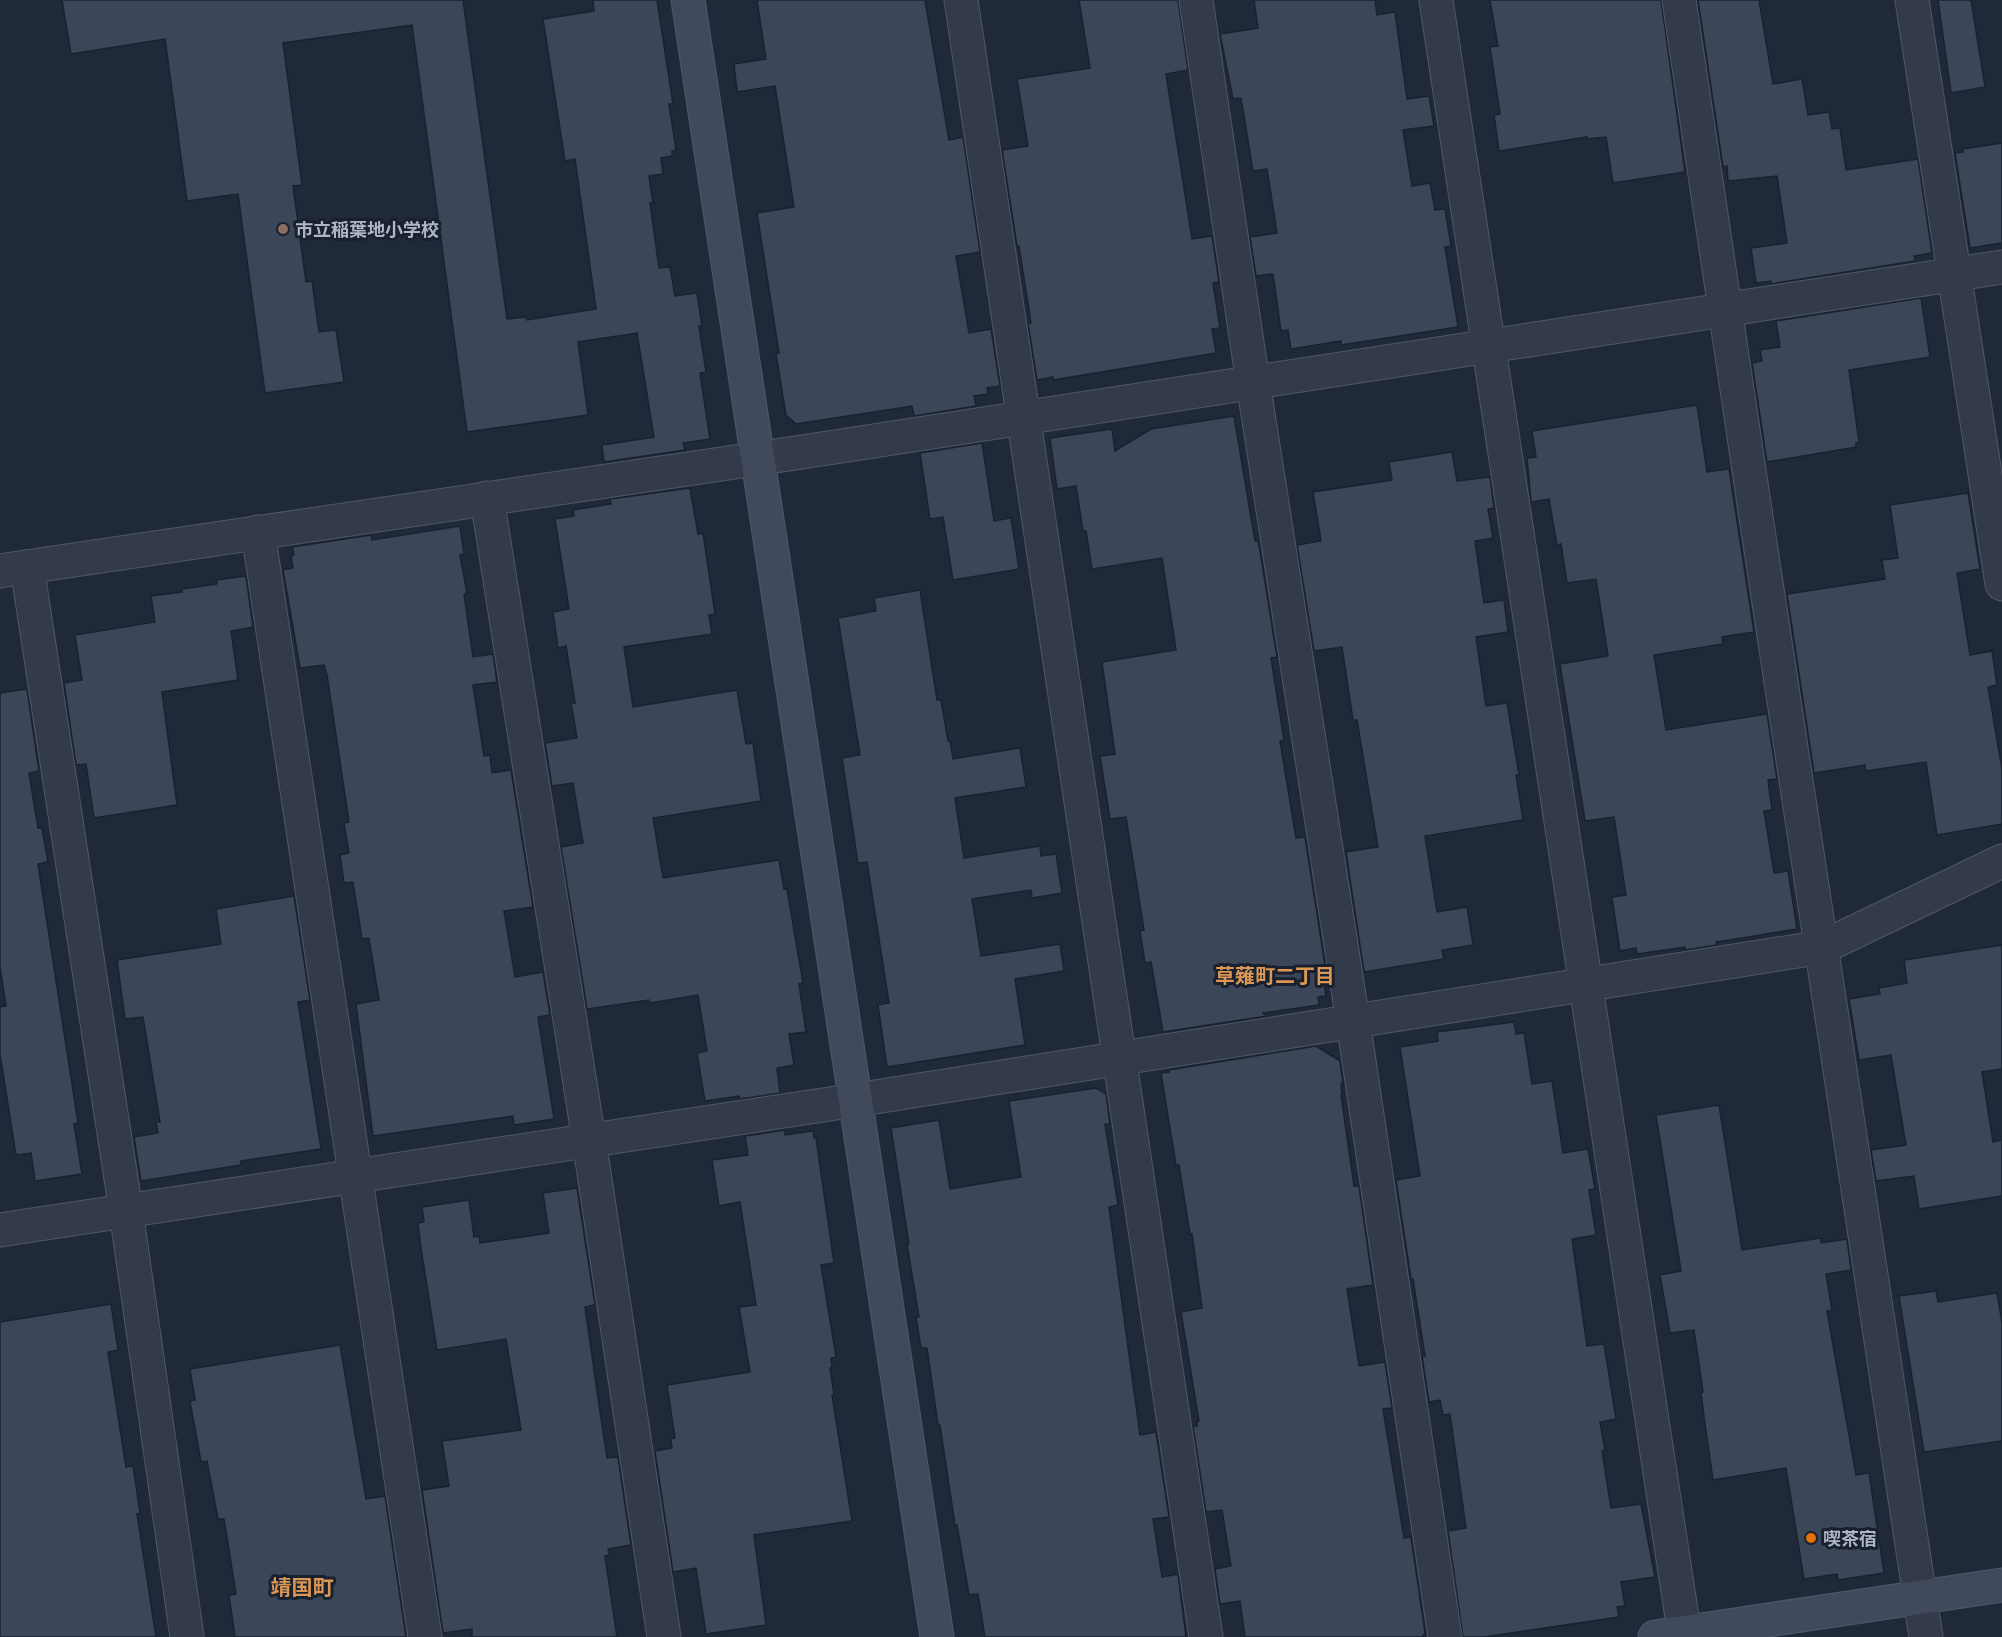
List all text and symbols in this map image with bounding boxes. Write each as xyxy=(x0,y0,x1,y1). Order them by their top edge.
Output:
place label: 市立稲葉地小学校 xyxy=(295,217,439,242)
marker: 市立稲葉地小学校 xyxy=(276,222,290,236)
district label: 草薙町二丁目 xyxy=(1215,962,1335,989)
place label: 喫茶宿 xyxy=(1823,1526,1877,1551)
marker: 喫茶宿 xyxy=(1804,1531,1818,1545)
district label: 靖国町 xyxy=(271,1573,334,1602)

